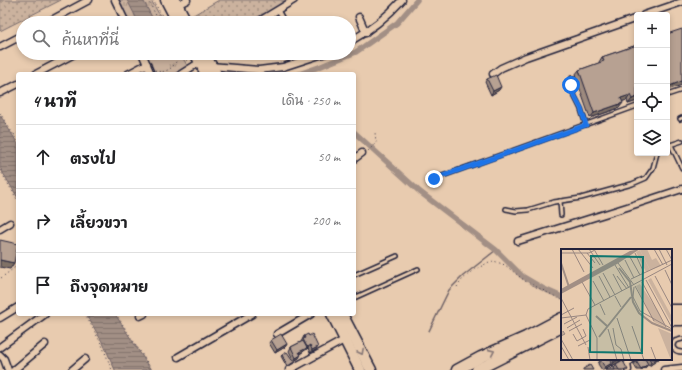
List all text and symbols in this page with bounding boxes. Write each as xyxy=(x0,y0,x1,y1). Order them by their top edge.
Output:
map controls xyxy=(634,12,670,156)
button: + xyxy=(634,12,670,48)
search box xyxy=(16,16,356,60)
icon: search xyxy=(30,27,52,49)
text: ค้นหาที่นี่ xyxy=(62,31,119,50)
button: − xyxy=(634,48,670,84)
route start xyxy=(562,76,580,94)
button: locate xyxy=(634,84,670,120)
text: 4 นาที xyxy=(32,91,77,112)
text: เดิน · 250 m xyxy=(282,93,340,109)
button: layers xyxy=(634,120,670,156)
icon: ahead xyxy=(32,146,54,168)
text: 50 m xyxy=(318,149,340,165)
text: ตรงไป xyxy=(70,150,116,169)
route end xyxy=(425,170,443,188)
icon: right xyxy=(32,210,54,232)
text: 200 m xyxy=(312,213,340,229)
text: เลี้ยวขวา xyxy=(70,214,128,233)
inset map xyxy=(561,249,672,360)
icon: arrive xyxy=(32,274,54,296)
text: ถึงจุดหมาย xyxy=(70,278,148,297)
one-way arrow xyxy=(356,348,364,356)
one-way arrow xyxy=(488,349,495,357)

